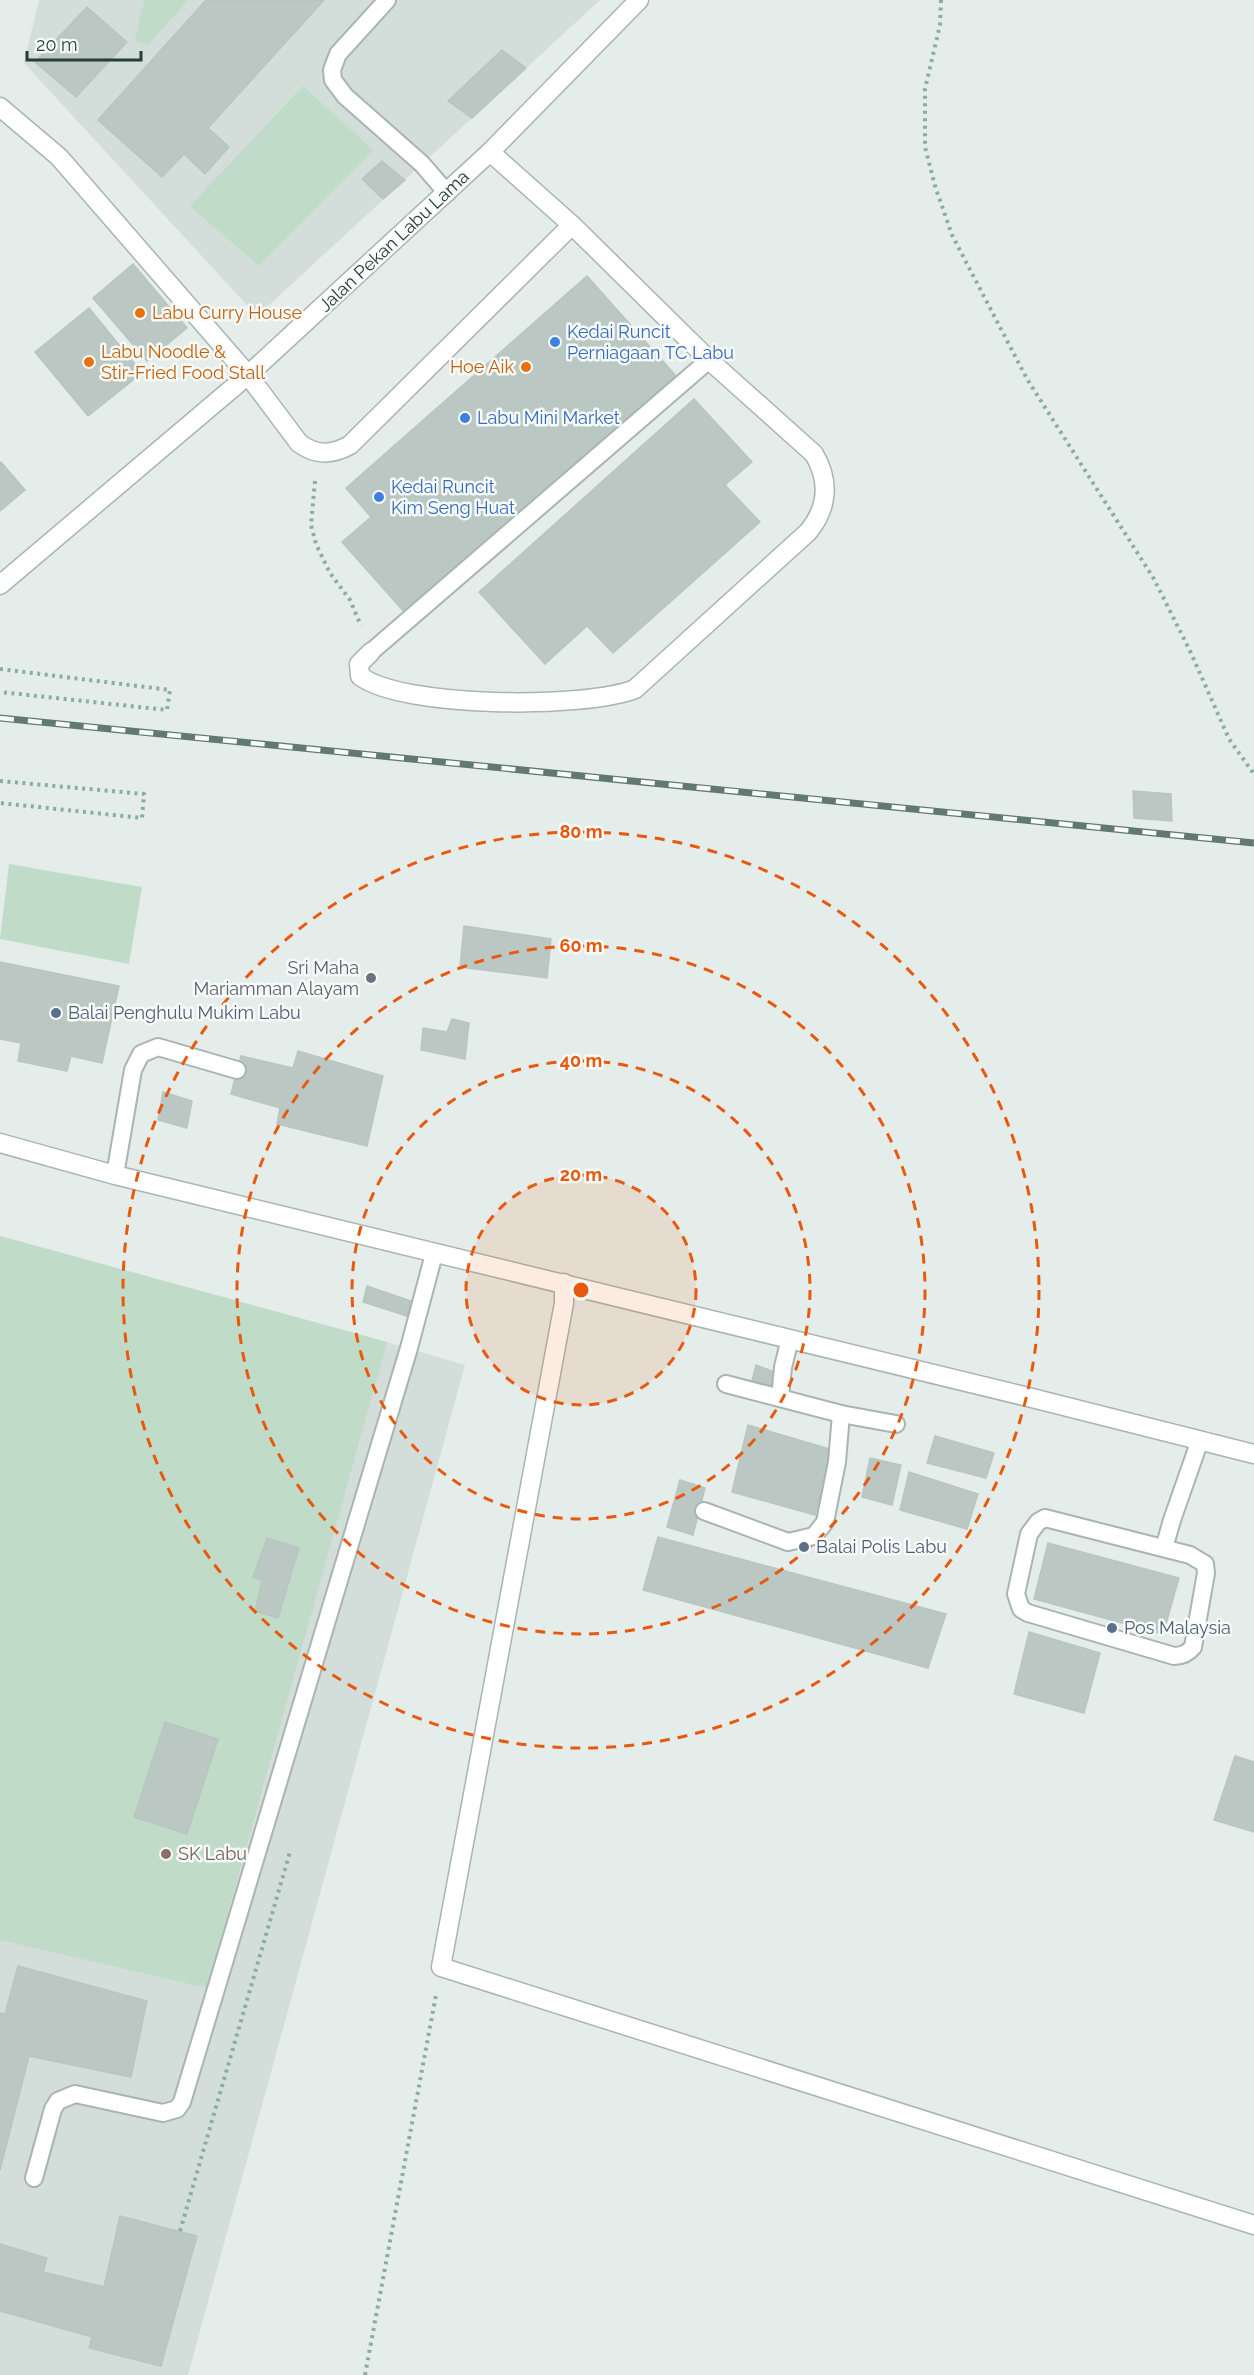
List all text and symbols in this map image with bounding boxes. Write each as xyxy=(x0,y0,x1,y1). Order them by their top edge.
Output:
scale bar xyxy=(27,24,141,62)
text: 20 m xyxy=(36,34,78,55)
street label: Jalan Pekan Labu Lama xyxy=(314,166,473,316)
place label: Labu Curry House xyxy=(152,302,302,323)
marker: Labu Curry House xyxy=(133,306,147,320)
place label: Kedai Runcit Perniagaan TC Labu xyxy=(567,321,734,363)
marker: Kedai Runcit Perniagaan TC Labu xyxy=(548,335,562,349)
place label: Labu Noodle & Stir-Fried Food Stall xyxy=(101,341,265,383)
marker: Labu Noodle & Stir-Fried Food Stall xyxy=(82,355,96,369)
place label: Hoe Aik xyxy=(450,356,514,377)
marker: Hoe Aik xyxy=(519,360,533,374)
place label: Labu Mini Market xyxy=(477,407,620,428)
marker: Labu Mini Market xyxy=(458,411,472,425)
place label: Kedai Runcit Kim Seng Huat xyxy=(391,476,515,518)
marker: Kedai Runcit Kim Seng Huat xyxy=(372,490,386,504)
text: 80 m xyxy=(559,821,603,842)
text: 60 m xyxy=(559,935,603,956)
place label: Sri Maha Mariamman Alayam xyxy=(194,957,359,999)
marker: Sri Maha Mariamman Alayam xyxy=(364,971,378,985)
place label: Balai Penghulu Mukim Labu xyxy=(68,1002,301,1023)
marker: Balai Penghulu Mukim Labu xyxy=(49,1006,63,1020)
text: 40 m xyxy=(560,1050,602,1071)
text: 20 m xyxy=(560,1164,602,1185)
centre of rings xyxy=(571,1280,591,1300)
place label: Balai Polis Labu xyxy=(816,1536,947,1557)
marker: Balai Polis Labu xyxy=(797,1540,811,1554)
place label: Pos Malaysia xyxy=(1124,1617,1231,1638)
marker: Pos Malaysia xyxy=(1105,1621,1119,1635)
place label: SK Labu xyxy=(178,1843,247,1864)
marker: SK Labu xyxy=(159,1847,173,1861)

